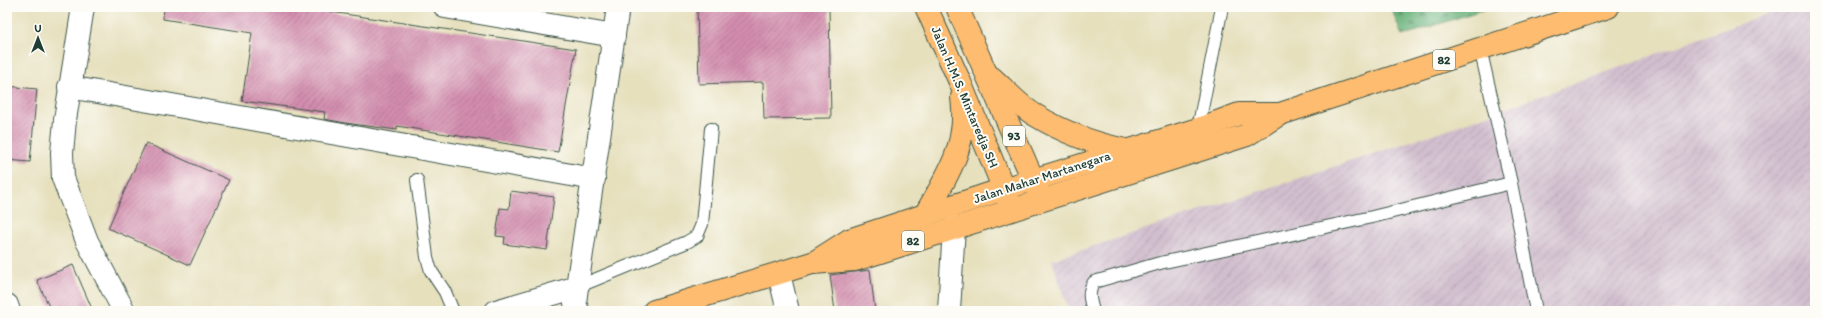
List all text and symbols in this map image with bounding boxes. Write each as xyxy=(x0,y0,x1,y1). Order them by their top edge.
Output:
north arrow xyxy=(18,18,58,58)
text: U xyxy=(34,22,42,35)
street label: Jalan H.M.S. Mintaredja SH xyxy=(928,24,1002,170)
road number: 82 xyxy=(1433,50,1455,70)
road number: 93 xyxy=(1003,126,1025,146)
street label: Jalan Mahar Martanegara xyxy=(972,148,1113,206)
road number: 82 xyxy=(902,231,924,251)

